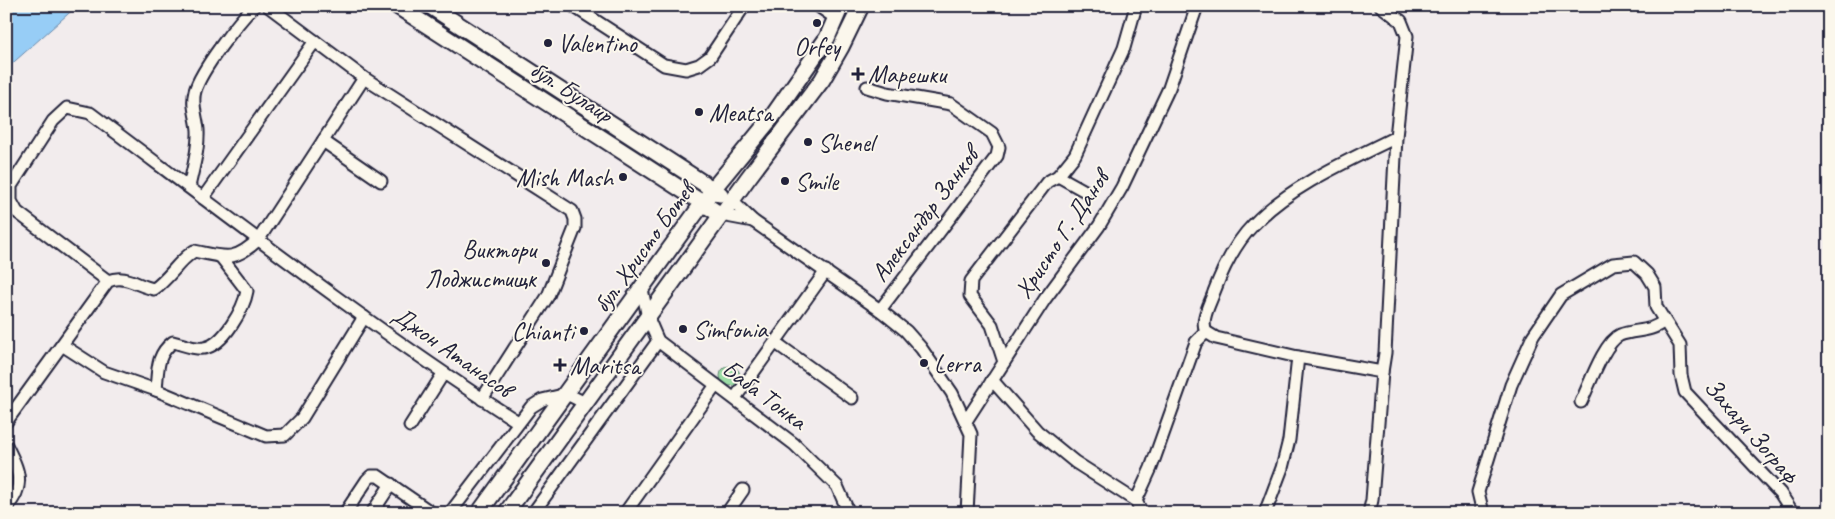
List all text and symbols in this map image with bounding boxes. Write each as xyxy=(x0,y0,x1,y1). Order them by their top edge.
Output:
marker: Orfey xyxy=(811,17,823,29)
place label: Valentino xyxy=(558,28,638,60)
place label: Orfey xyxy=(794,31,842,63)
marker: Valentino xyxy=(542,37,554,49)
street label: бул. Булаир xyxy=(524,53,620,131)
place label: Марешки xyxy=(868,59,948,91)
marker: Марешки xyxy=(852,68,864,80)
place label: Meatsa xyxy=(709,97,775,129)
marker: Meatsa xyxy=(693,106,705,118)
place label: Shenel xyxy=(818,127,879,159)
marker: Shenel xyxy=(802,136,814,148)
street label: Александър Занков xyxy=(864,136,990,288)
street label: Христо Г. Данов xyxy=(1007,161,1119,305)
place label: Mish Mash xyxy=(516,162,614,194)
place label: Smile xyxy=(795,166,840,198)
marker: Mish Mash xyxy=(617,171,629,183)
street label: бул. Христо Ботев xyxy=(586,172,705,319)
marker: Smile xyxy=(779,175,791,187)
place label: Виктори Лоджистищк xyxy=(425,234,538,295)
marker: Виктори Лоджистищк xyxy=(540,257,552,269)
street label: Джон Атанасов xyxy=(386,299,523,408)
place label: Simfonia xyxy=(693,314,769,346)
place label: Chianti xyxy=(512,316,577,348)
marker: Simfonia xyxy=(677,323,689,335)
marker: Chianti xyxy=(578,325,590,337)
place label: Lerra xyxy=(934,348,983,380)
place label: Maritsa xyxy=(570,350,642,382)
street label: Баба Тонка xyxy=(716,353,815,438)
marker: Lerra xyxy=(918,357,930,369)
marker: Maritsa xyxy=(554,359,566,371)
street label: Захари Зограф xyxy=(1697,372,1807,491)

